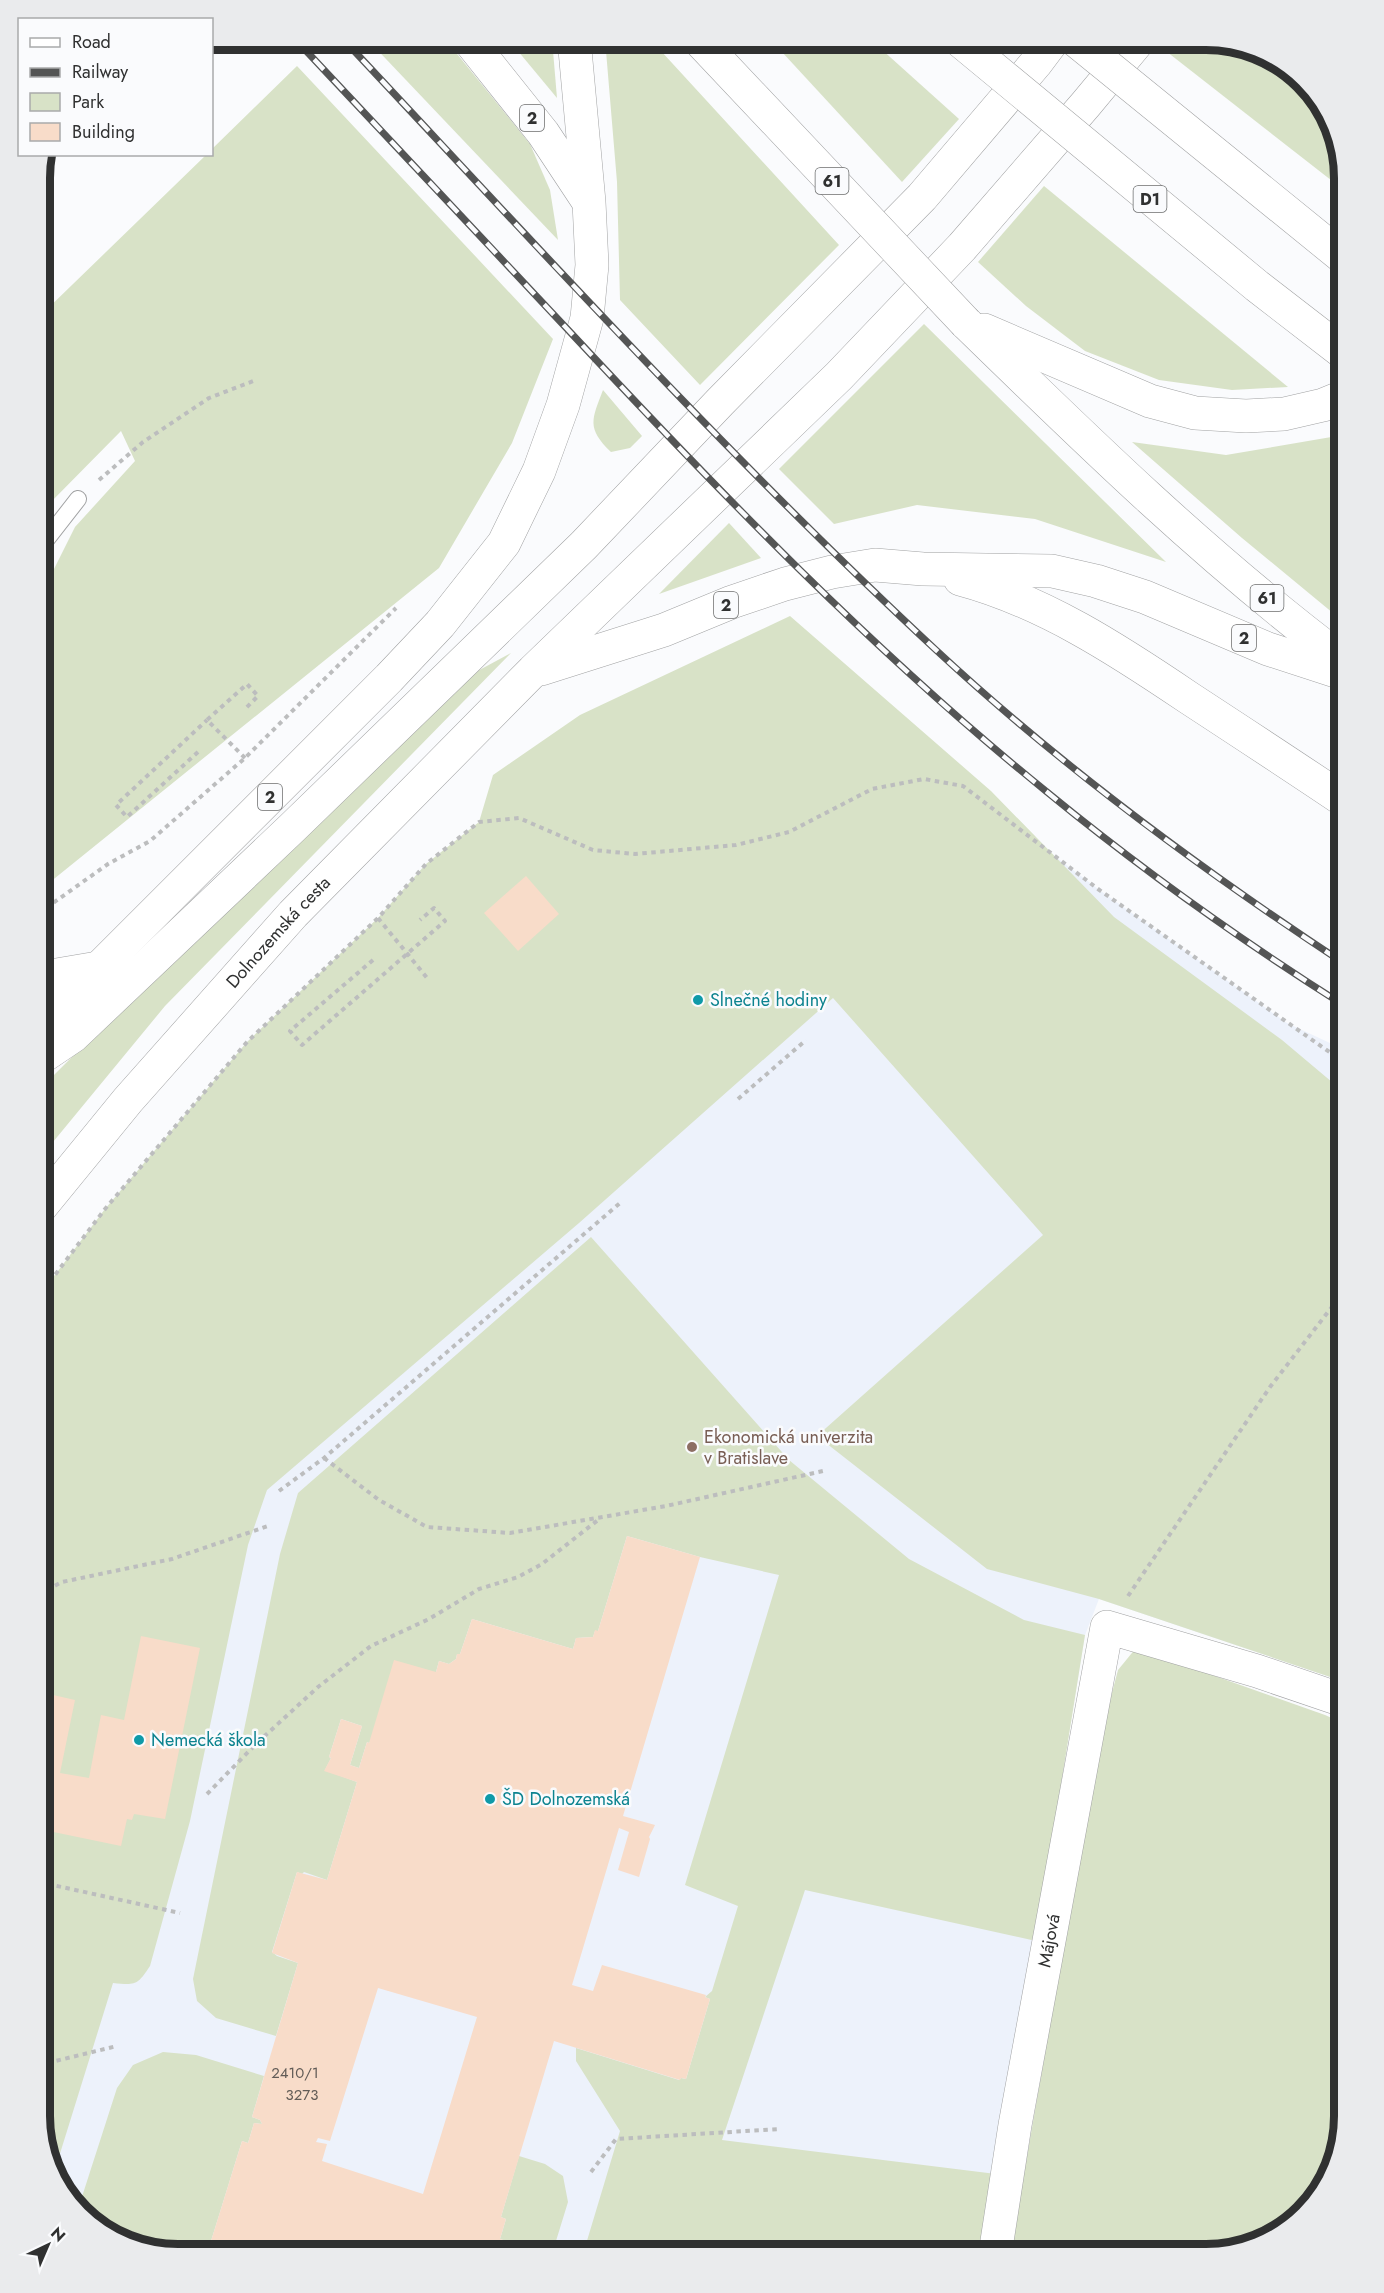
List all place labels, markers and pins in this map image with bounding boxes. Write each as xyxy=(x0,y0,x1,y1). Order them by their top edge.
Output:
place label: Slnečné hodiny xyxy=(710,987,827,1013)
marker: Slnečné hodiny xyxy=(691,993,705,1007)
place label: Ekonomická univerzita v Bratislave xyxy=(704,1424,873,1471)
marker: Ekonomická univerzita v Bratislave xyxy=(685,1440,699,1454)
place label: Nemecká škola xyxy=(151,1727,266,1753)
marker: Nemecká škola xyxy=(132,1733,146,1747)
place label: ŠD Dolnozemská xyxy=(502,1786,630,1812)
marker: ŠD Dolnozemská xyxy=(483,1792,497,1806)

